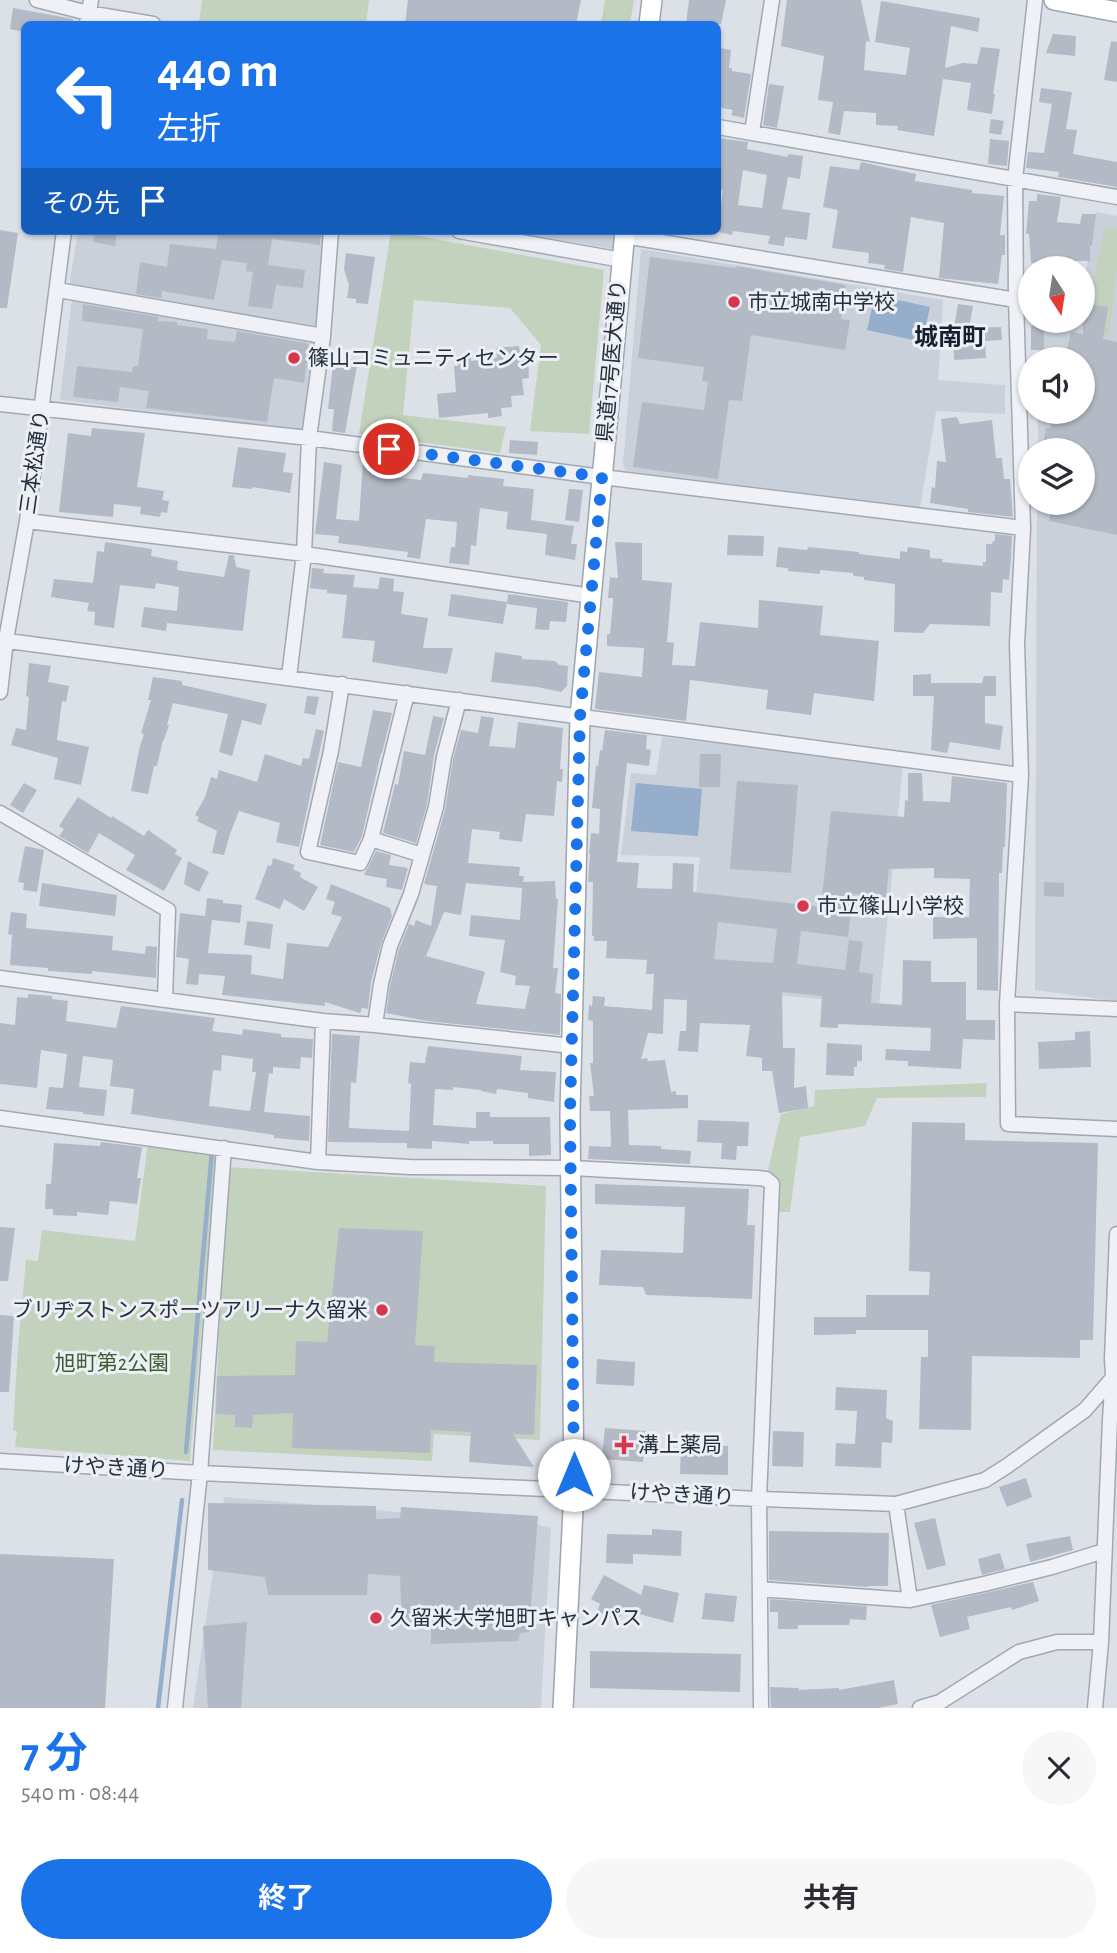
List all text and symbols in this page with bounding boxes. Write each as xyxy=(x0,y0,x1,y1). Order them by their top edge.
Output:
text: 440 m xyxy=(157,47,279,96)
icon: left xyxy=(42,49,133,140)
text: 左折 xyxy=(157,113,221,145)
icon: arrive xyxy=(134,182,172,220)
text: その先 xyxy=(42,191,120,217)
north arrow xyxy=(1018,256,1096,332)
map controls xyxy=(1018,256,1095,515)
street label: 県道17号医大通り xyxy=(593,279,630,443)
place label: 市立城南中学校 xyxy=(748,291,895,313)
marker: 市立城南中学校 xyxy=(726,294,742,310)
district label: 城南町 xyxy=(914,324,986,350)
place label: 篠山コミュニティセンター xyxy=(308,347,559,369)
button: sound xyxy=(1018,347,1095,424)
marker: 篠山コミュニティセンター xyxy=(286,350,302,366)
street label: 三本松通り xyxy=(16,408,53,515)
pin xyxy=(359,419,419,479)
icon: arrive xyxy=(370,430,408,468)
button: layers xyxy=(1018,438,1095,515)
place label: 市立篠山小学校 xyxy=(817,895,964,917)
marker: 市立篠山小学校 xyxy=(795,898,811,914)
place label: ブリヂストンスポーツアリーナ久留米 xyxy=(12,1298,368,1321)
marker: ブリヂストンスポーツアリーナ久留米 xyxy=(374,1302,390,1318)
park label: 旭町第2公園 xyxy=(55,1352,169,1374)
place label: 溝上薬局 xyxy=(638,1434,722,1456)
marker: 溝上薬局 xyxy=(616,1437,632,1453)
position arrow xyxy=(537,1438,611,1512)
street label: けやき通り xyxy=(63,1454,169,1481)
street label: けやき通り xyxy=(629,1481,735,1508)
place label: 久留米大学旭町キャンパス xyxy=(390,1607,642,1629)
marker: 久留米大学旭町キャンパス xyxy=(368,1610,384,1626)
button: close xyxy=(1022,1731,1096,1805)
text: 7 分 xyxy=(21,1733,88,1775)
text: 540 m · 08:44 xyxy=(21,1782,139,1805)
button: 終了 xyxy=(21,1859,552,1939)
button: 共有 xyxy=(566,1859,1096,1939)

